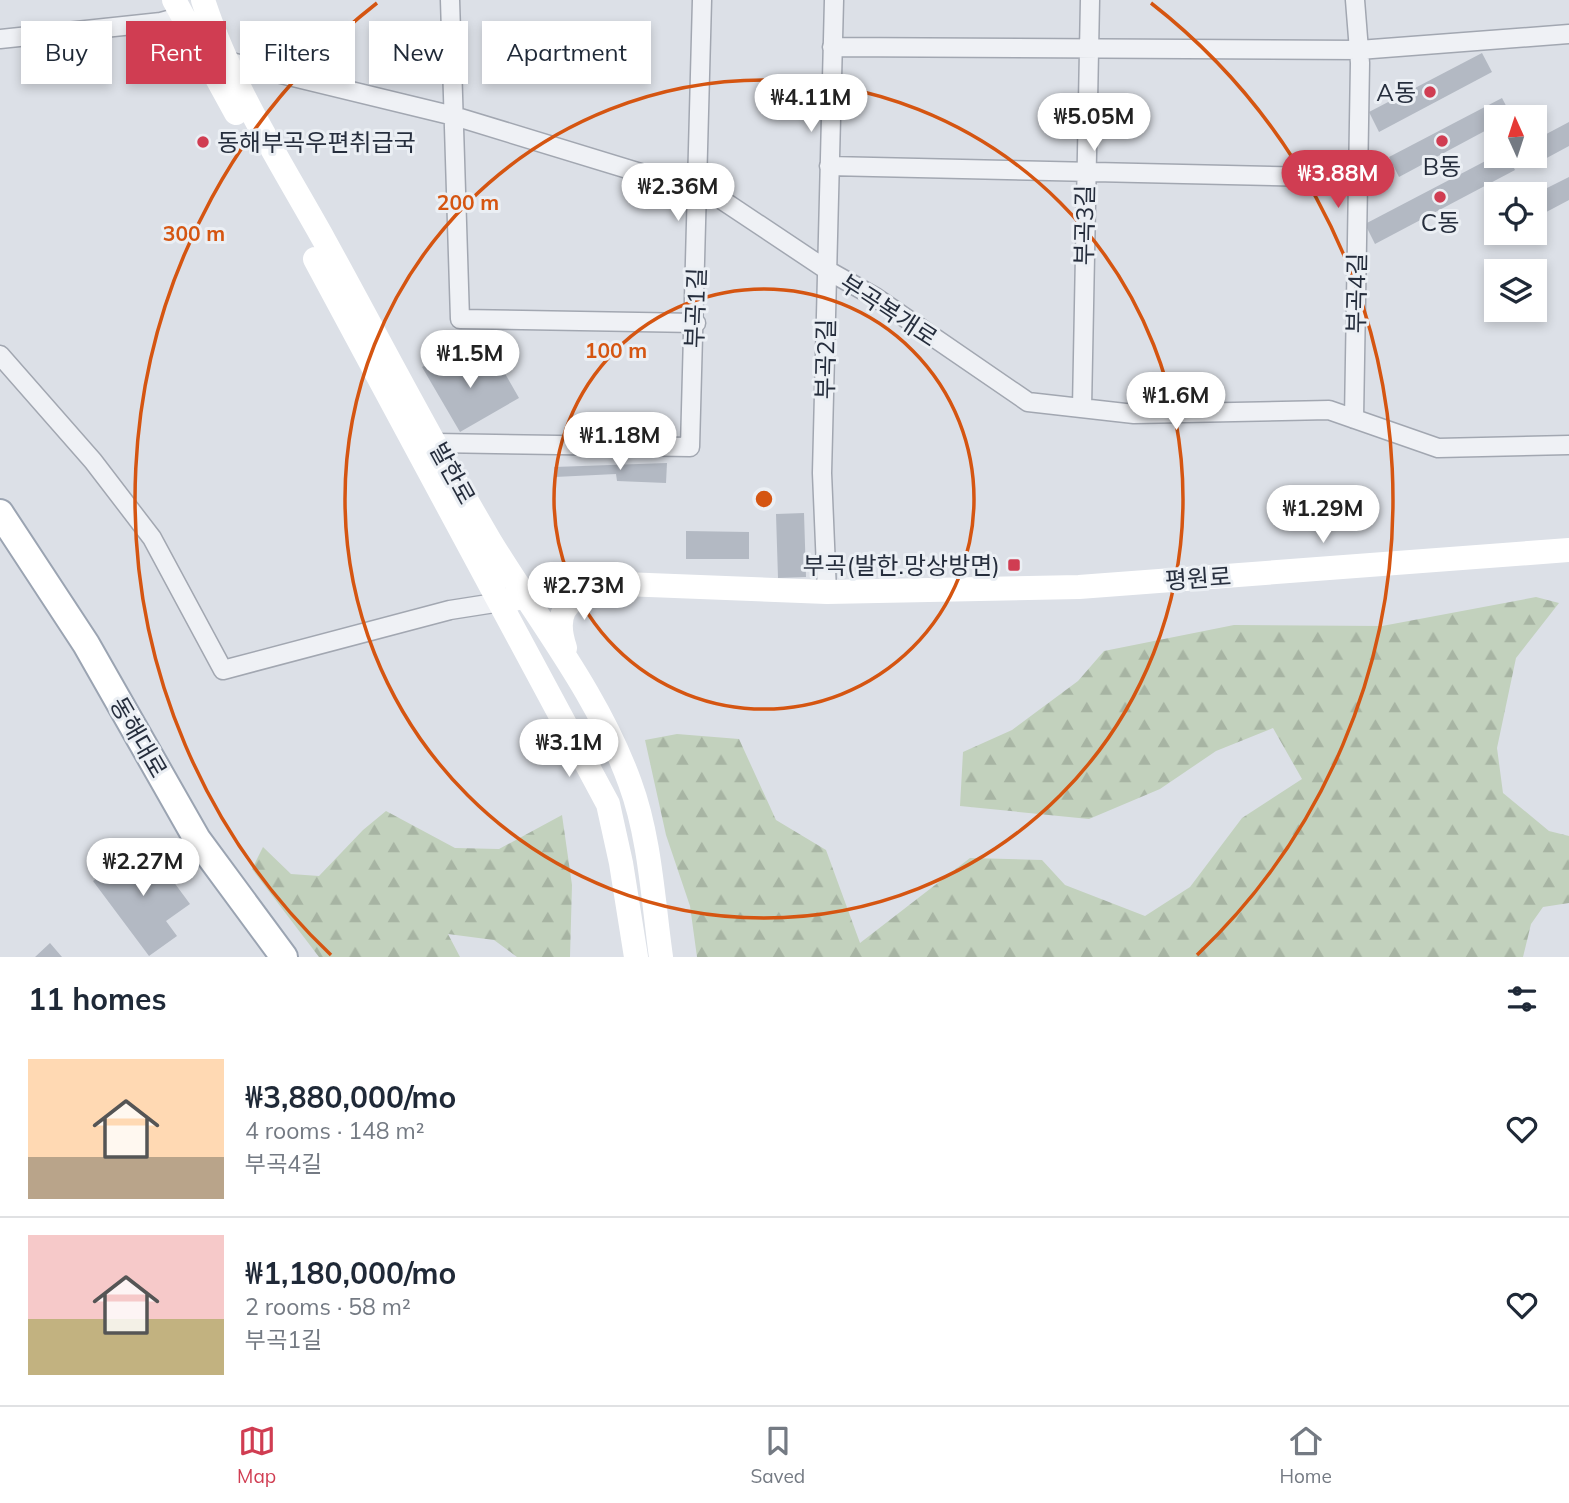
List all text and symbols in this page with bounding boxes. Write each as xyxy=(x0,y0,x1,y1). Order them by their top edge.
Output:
chip: Buy xyxy=(21,21,112,84)
chip: Rent xyxy=(126,21,226,84)
chip: Filters xyxy=(240,21,355,84)
chip: New xyxy=(369,21,468,84)
chip: Apartment xyxy=(482,21,651,84)
pin: ₩4.11M xyxy=(754,74,868,134)
place label: A동 xyxy=(1376,77,1416,107)
text: ₩4.11M xyxy=(771,82,851,111)
marker: A동 xyxy=(1422,84,1438,100)
pin: ₩5.05M xyxy=(1037,94,1151,153)
text: ₩5.05M xyxy=(1054,101,1134,130)
north arrow xyxy=(1484,105,1547,168)
map controls xyxy=(1484,105,1547,322)
place label: 동해부곡우편취급국 xyxy=(217,127,416,157)
marker: B동 xyxy=(1434,133,1450,149)
marker: 동해부곡우편취급국 xyxy=(195,134,211,150)
pin: ₩3.88M xyxy=(1281,150,1395,210)
place label: B동 xyxy=(1423,151,1461,181)
text: ₩3.88M xyxy=(1298,158,1378,187)
pin: ₩2.36M xyxy=(621,164,735,223)
text: ₩2.36M xyxy=(638,171,718,200)
button: locate xyxy=(1484,182,1547,245)
street label: 부곡3길 xyxy=(1068,184,1100,266)
text: 200 m xyxy=(437,189,499,215)
marker: C동 xyxy=(1432,189,1448,205)
place label: C동 xyxy=(1421,207,1459,237)
text: 300 m xyxy=(163,220,225,246)
street label: 부곡4길 xyxy=(1340,252,1372,334)
button: layers xyxy=(1484,259,1547,322)
street label: 부곡1길 xyxy=(679,267,711,349)
street label: 부곡복개로 xyxy=(835,267,943,353)
street label: 부곡2길 xyxy=(809,318,841,400)
pin: ₩1.5M xyxy=(421,330,519,390)
text: 100 m xyxy=(585,337,647,363)
text: ₩1.5M xyxy=(436,338,504,367)
pin: ₩1.6M xyxy=(1127,372,1225,432)
text: ₩1.6M xyxy=(1142,380,1210,409)
pin: ₩1.18M xyxy=(563,412,677,472)
text: ₩1.18M xyxy=(580,420,660,449)
street label: 발한로 xyxy=(424,437,482,509)
pin: ₩1.29M xyxy=(1266,486,1380,545)
centre of rings xyxy=(752,487,776,511)
text: ₩1.29M xyxy=(1283,493,1363,522)
place label: 부곡(발한.망상방면) xyxy=(803,550,1000,580)
marker: 부곡(발한.망상방면) xyxy=(1006,557,1022,573)
street label: 평원로 xyxy=(1164,561,1232,595)
pin: ₩2.73M xyxy=(527,562,641,622)
text: ₩2.73M xyxy=(544,570,624,599)
street label: 동해대로 xyxy=(104,691,174,783)
pin: ₩3.1M xyxy=(520,720,618,779)
text: ₩3.1M xyxy=(535,727,603,756)
pin: ₩2.27M xyxy=(86,838,200,898)
text: ₩2.27M xyxy=(103,846,183,875)
text: 11 homes xyxy=(28,980,167,1018)
icon: filters xyxy=(1503,980,1541,1018)
text: ₩3,880,000/mo xyxy=(245,1078,456,1116)
icon: home xyxy=(84,1087,168,1171)
icon: heart xyxy=(1503,1110,1541,1148)
text: 4 rooms · 148 m² xyxy=(245,1116,425,1145)
text: 부곡4길 xyxy=(245,1149,322,1178)
text: ₩1,180,000/mo xyxy=(245,1254,456,1292)
icon: home xyxy=(84,1263,168,1347)
icon: heart xyxy=(1503,1286,1541,1324)
text: 2 rooms · 58 m² xyxy=(245,1292,411,1321)
text: 부곡1길 xyxy=(245,1325,322,1354)
tab: Map xyxy=(237,1422,276,1488)
tab: Saved xyxy=(750,1422,805,1488)
tab: Home xyxy=(1279,1422,1332,1488)

